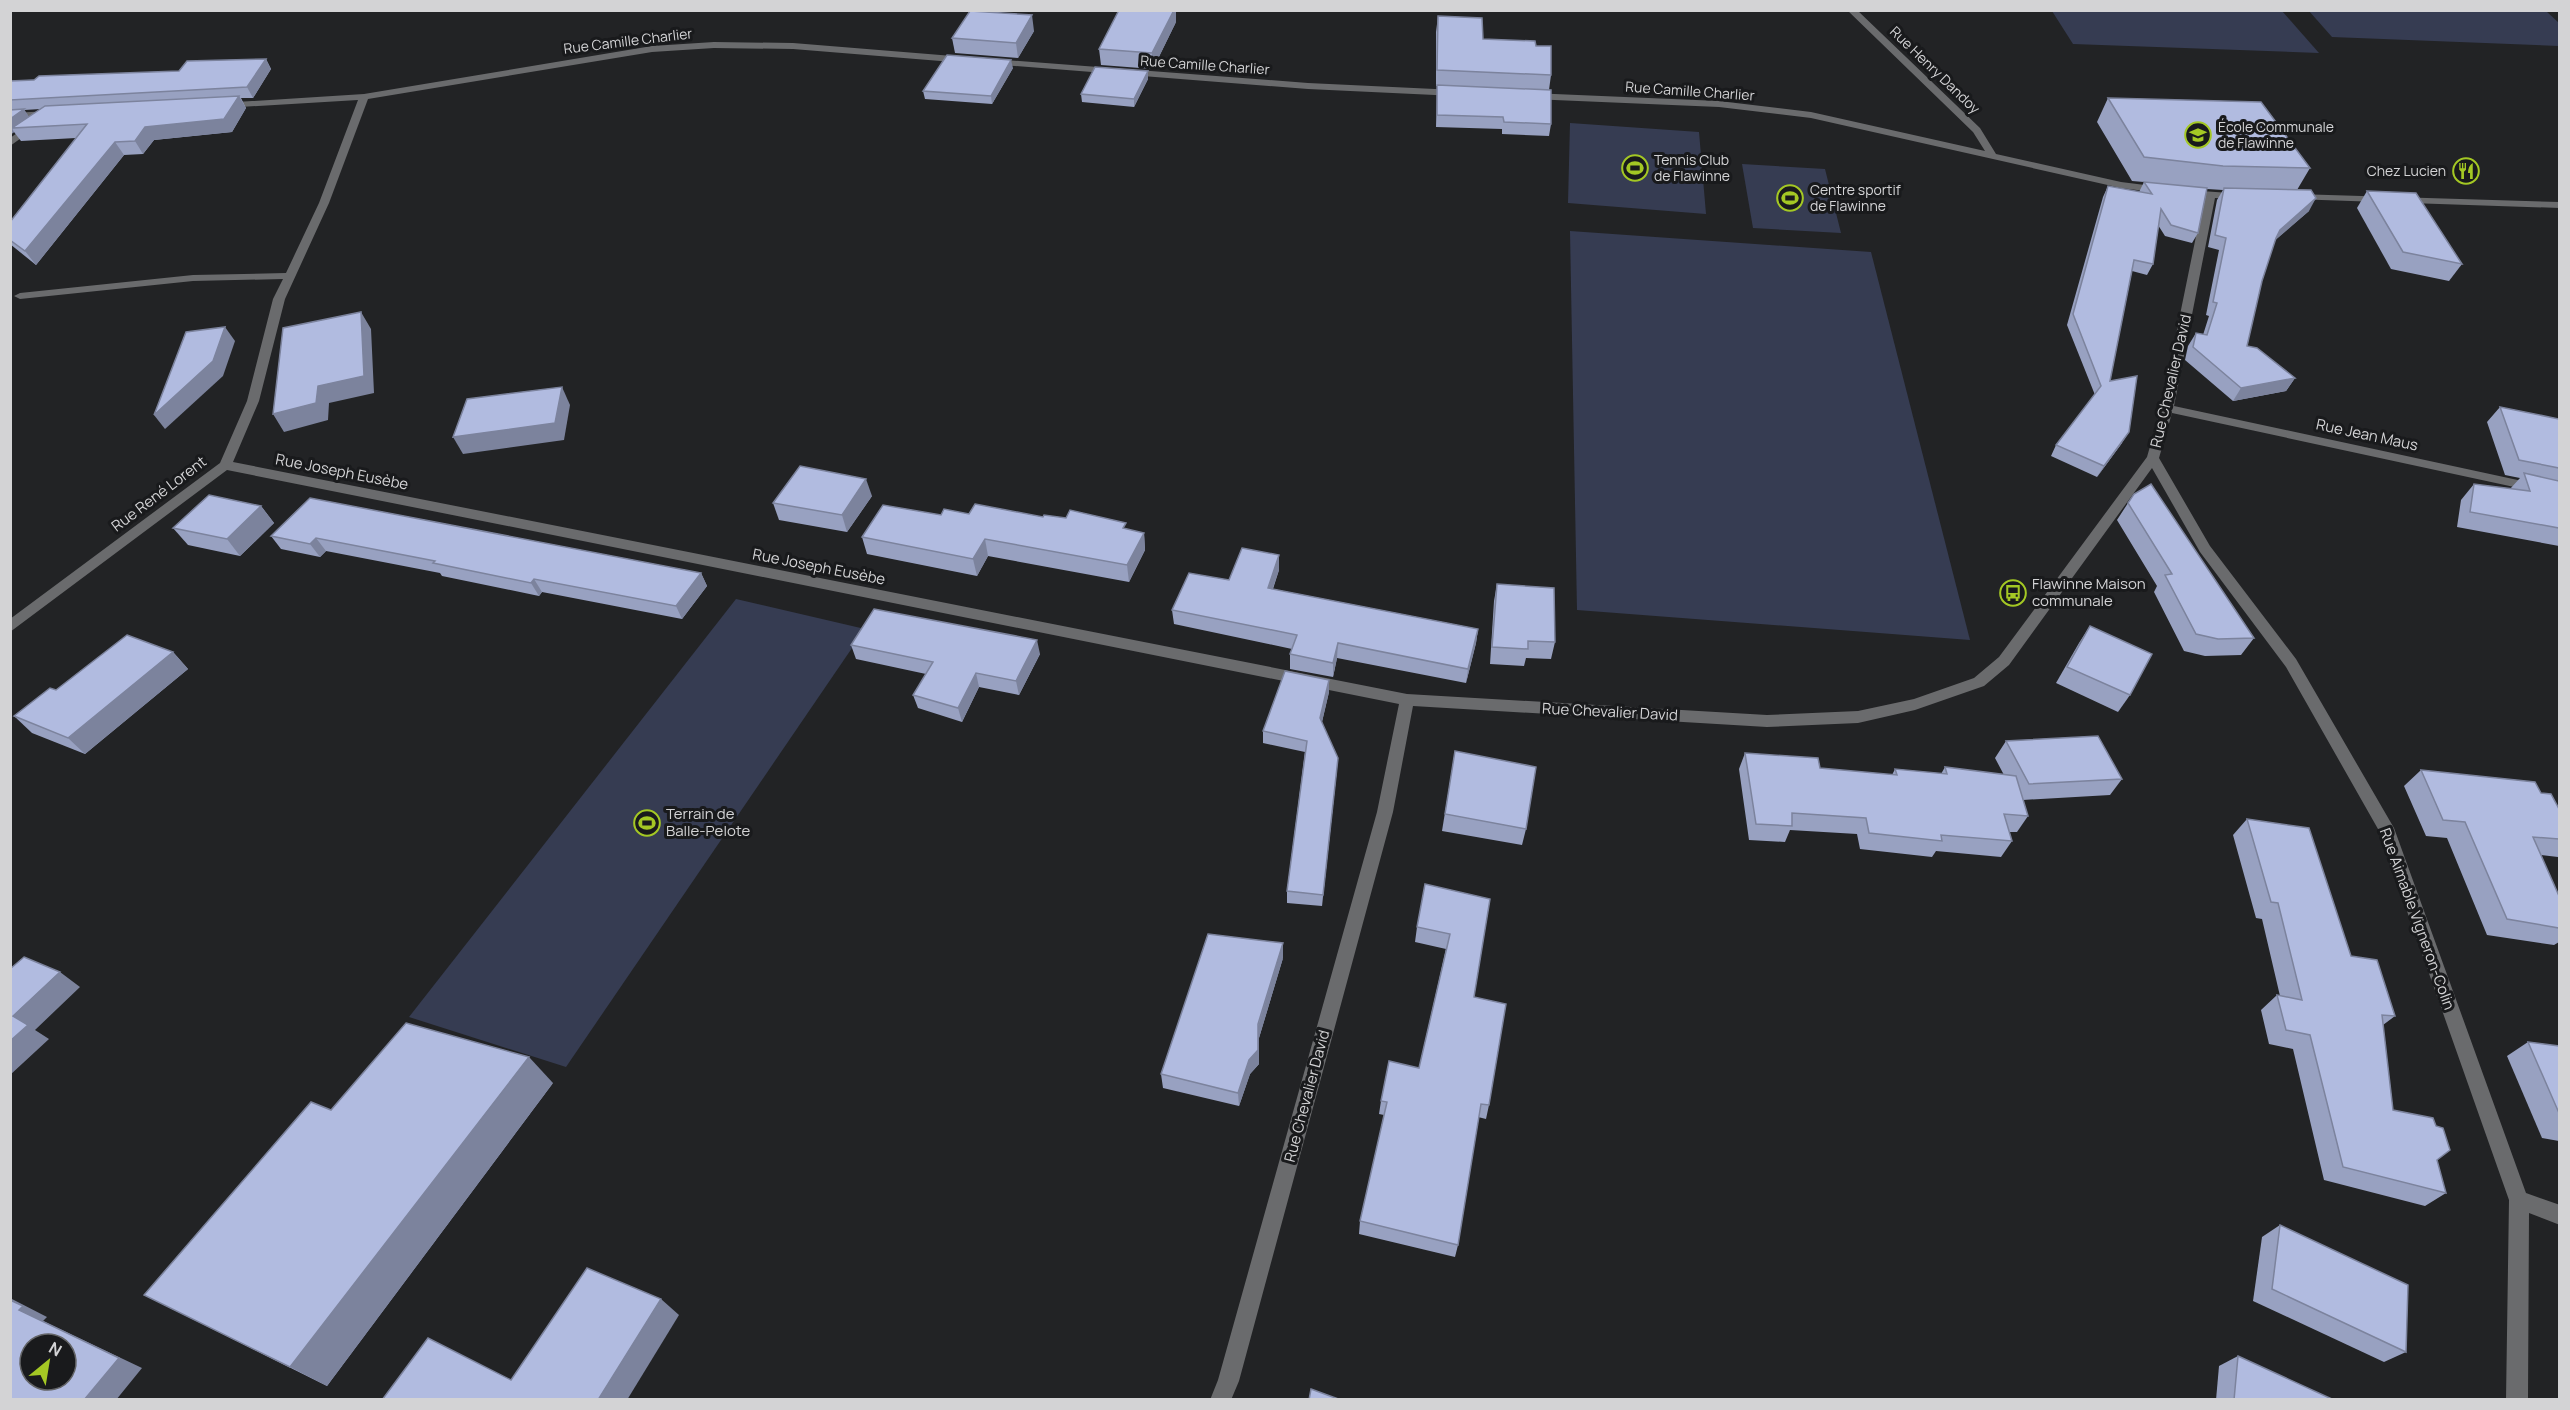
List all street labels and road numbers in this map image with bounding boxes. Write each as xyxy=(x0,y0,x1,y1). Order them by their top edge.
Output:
street label: Rue Henry Dandoy xyxy=(1886,22,1985,118)
street label: Rue Camille Charlier xyxy=(563,23,693,58)
street label: Rue Camille Charlier xyxy=(1140,51,1270,78)
street label: Rue Camille Charlier xyxy=(1625,77,1755,104)
street label: Rue Chevalier David xyxy=(2145,312,2196,450)
street label: Rue Jean Maus xyxy=(2314,413,2420,456)
street label: Rue Joseph Eusèbe xyxy=(274,448,411,495)
street label: Rue René Lorent xyxy=(107,451,211,536)
street label: Rue Joseph Eusèbe xyxy=(751,543,888,590)
street label: Rue Chevalier David xyxy=(1542,697,1679,726)
street label: Rue Aimable Vigneron-Colin xyxy=(2375,825,2460,1013)
street label: Rue Chevalier David xyxy=(1279,1027,1334,1164)

